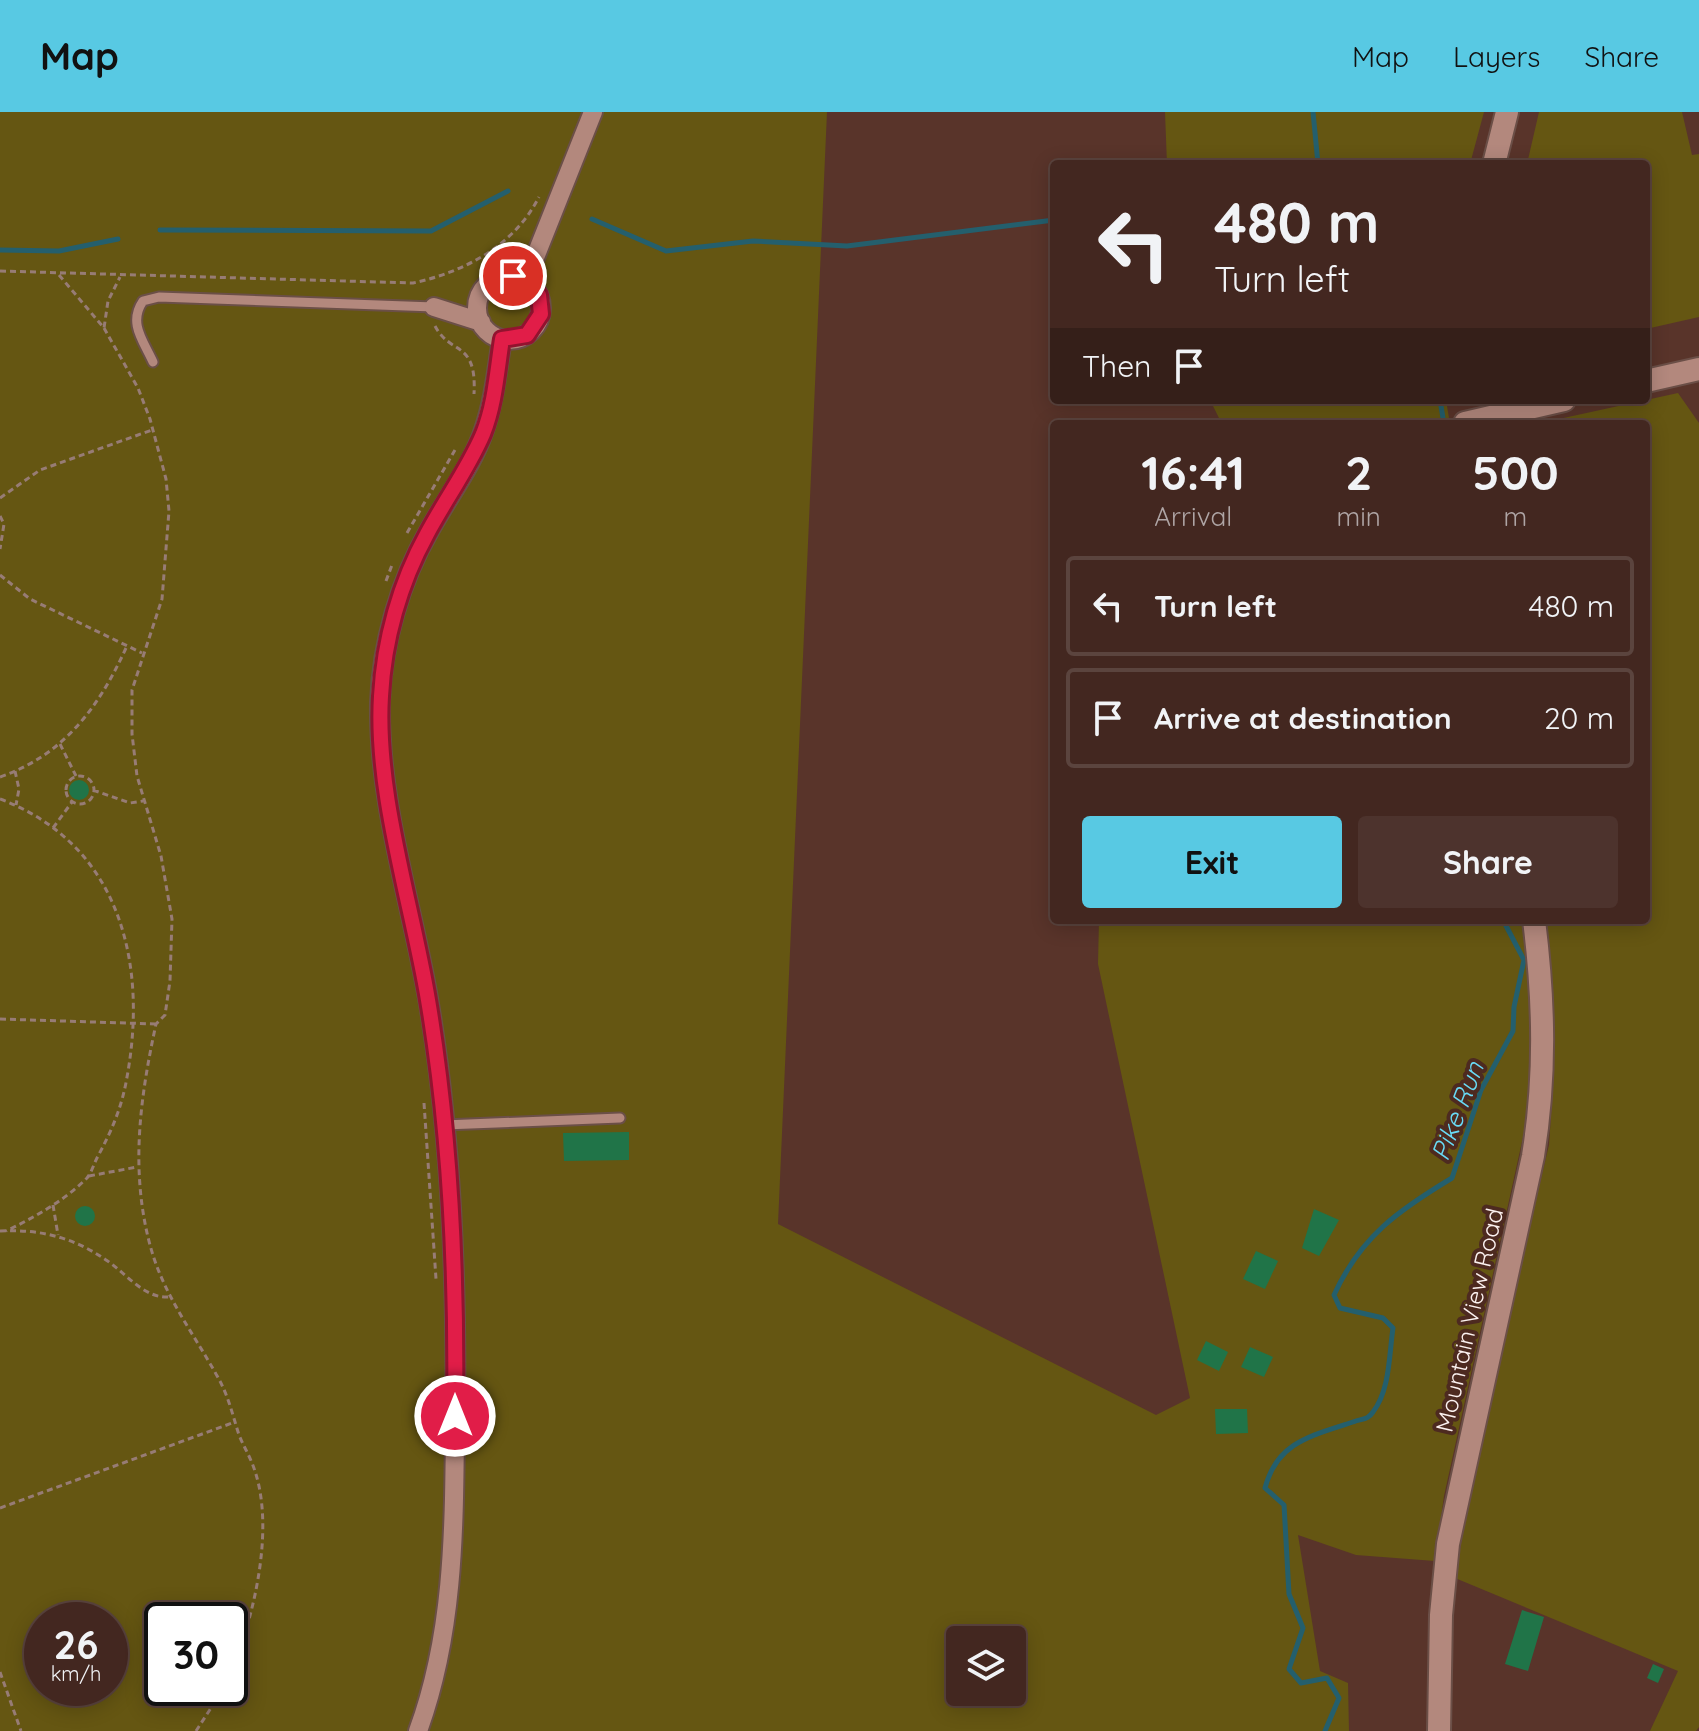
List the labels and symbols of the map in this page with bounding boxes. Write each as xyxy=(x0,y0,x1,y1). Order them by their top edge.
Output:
pin xyxy=(479,242,547,310)
water label: Pike Run xyxy=(1423,1056,1491,1165)
street label: Mountain View Road xyxy=(1429,1205,1509,1435)
position arrow xyxy=(413,1374,497,1458)
speed limit sign: 30 xyxy=(144,1602,248,1706)

